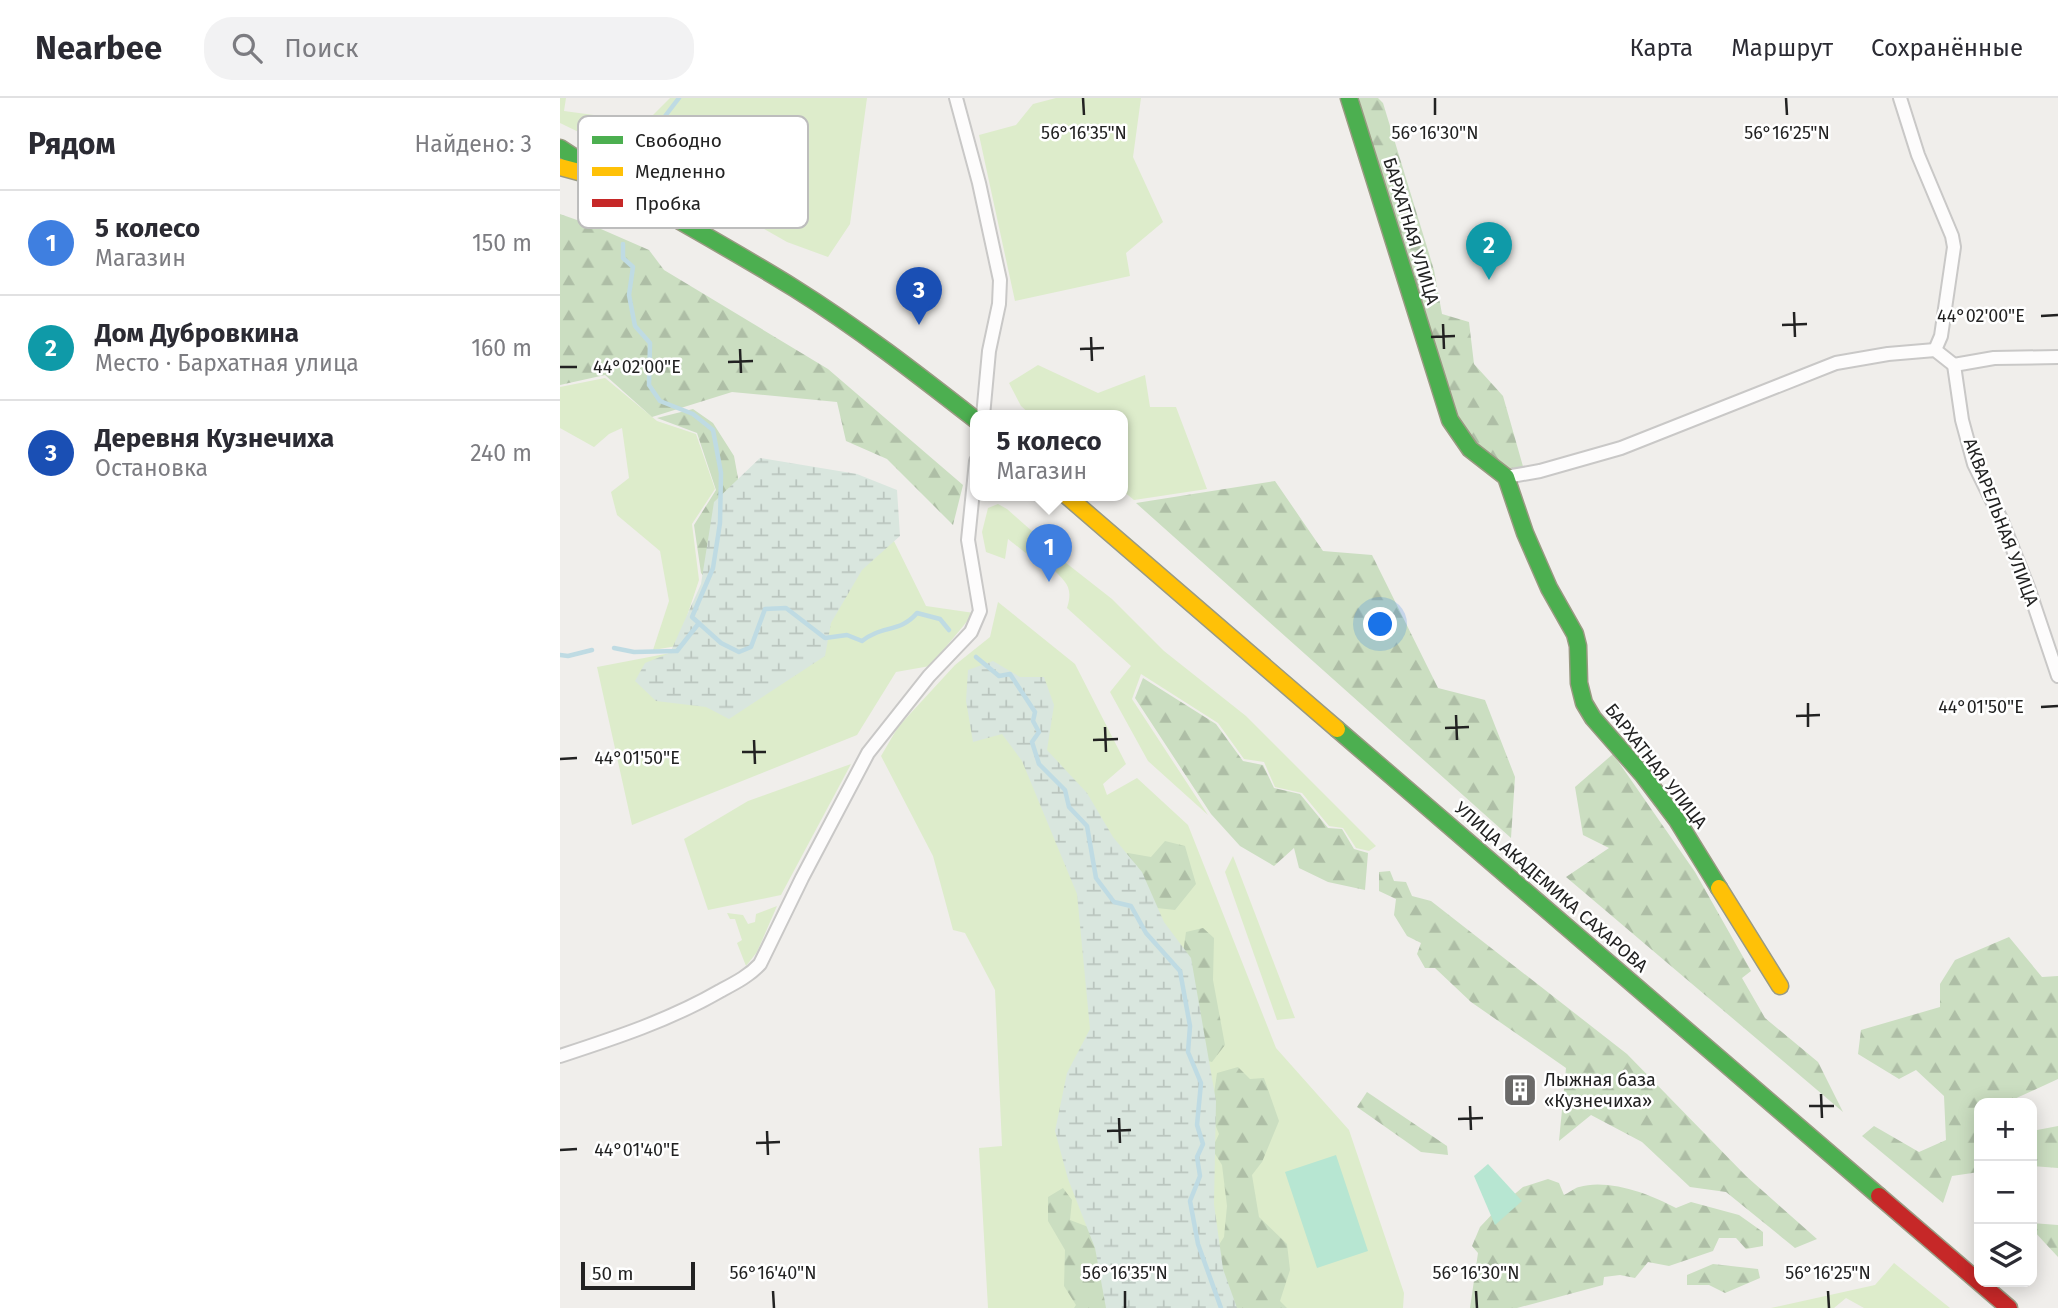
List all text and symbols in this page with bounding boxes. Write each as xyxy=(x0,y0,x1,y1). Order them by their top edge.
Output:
search box xyxy=(204,17,694,80)
text: Nearbee xyxy=(35,28,162,68)
icon: search xyxy=(228,29,266,67)
text: Поиск xyxy=(284,33,358,64)
text: Карта xyxy=(1630,34,1693,62)
text: Маршрут xyxy=(1731,34,1833,62)
text: Сохранённые xyxy=(1871,34,2023,62)
legend xyxy=(578,116,808,228)
text: 56°16'35"N xyxy=(1041,122,1127,144)
text: 56°16'30"N xyxy=(1391,122,1479,144)
text: 56°16'25"N xyxy=(1744,122,1830,144)
text: Рядом xyxy=(28,126,116,162)
text: Свободно xyxy=(635,129,722,152)
text: Найдено: 3 xyxy=(415,130,532,158)
street label: БАРХАТНАЯ УЛИЦА xyxy=(1378,155,1444,308)
text: Медленно xyxy=(635,160,726,183)
text: Пробка xyxy=(635,192,701,215)
text: 5 колесо xyxy=(95,213,200,244)
pin: 2 xyxy=(1466,222,1512,280)
text: 1 xyxy=(46,229,56,257)
text: 150 m xyxy=(472,229,532,257)
text: Магазин xyxy=(95,244,186,272)
pin: 3 xyxy=(896,267,942,325)
text: 44°02'00"E xyxy=(1937,305,2025,327)
text: Дом Дубровкина xyxy=(95,318,299,349)
text: 2 xyxy=(45,334,57,362)
text: 160 m xyxy=(471,334,532,362)
text: Место · Бархатная улица xyxy=(95,349,359,377)
text: 44°02'00"E xyxy=(593,356,681,378)
popup xyxy=(970,410,1128,501)
text: Деревня Кузнечиха xyxy=(95,423,334,454)
text: 5 колесо xyxy=(996,426,1102,457)
street label: АКВАРЕЛЬНАЯ УЛИЦА xyxy=(1959,435,2043,610)
text: 3 xyxy=(45,439,57,467)
text: 240 m xyxy=(470,439,532,467)
text: Остановка xyxy=(95,454,208,482)
text: Магазин xyxy=(996,457,1087,485)
pin: 1 xyxy=(1026,524,1072,582)
your location xyxy=(1363,607,1397,641)
text: 44°01'50"E xyxy=(1938,696,2024,718)
street label: БАРХАТНАЯ УЛИЦА xyxy=(1600,699,1712,834)
text: 44°01'50"E xyxy=(594,747,680,769)
street label: УЛИЦА АКАДЕМИКА САХАРОВА xyxy=(1450,797,1653,977)
place label: Лыжная база «Кузнечиха» xyxy=(1544,1069,1656,1112)
building icon: Лыжная база «Кузнечиха» xyxy=(1501,1071,1539,1109)
map controls xyxy=(1974,1098,2037,1287)
button: + xyxy=(1974,1098,2037,1161)
text: 44°01'40"E xyxy=(594,1139,680,1161)
button: − xyxy=(1974,1161,2037,1224)
button: layers xyxy=(1974,1224,2037,1287)
scale bar xyxy=(581,1259,695,1291)
text: 50 m xyxy=(592,1262,633,1285)
text: 56°16'40"N xyxy=(729,1262,817,1284)
text: 56°16'35"N xyxy=(1082,1262,1168,1284)
text: 56°16'30"N xyxy=(1432,1262,1520,1284)
text: 56°16'25"N xyxy=(1785,1262,1871,1284)

